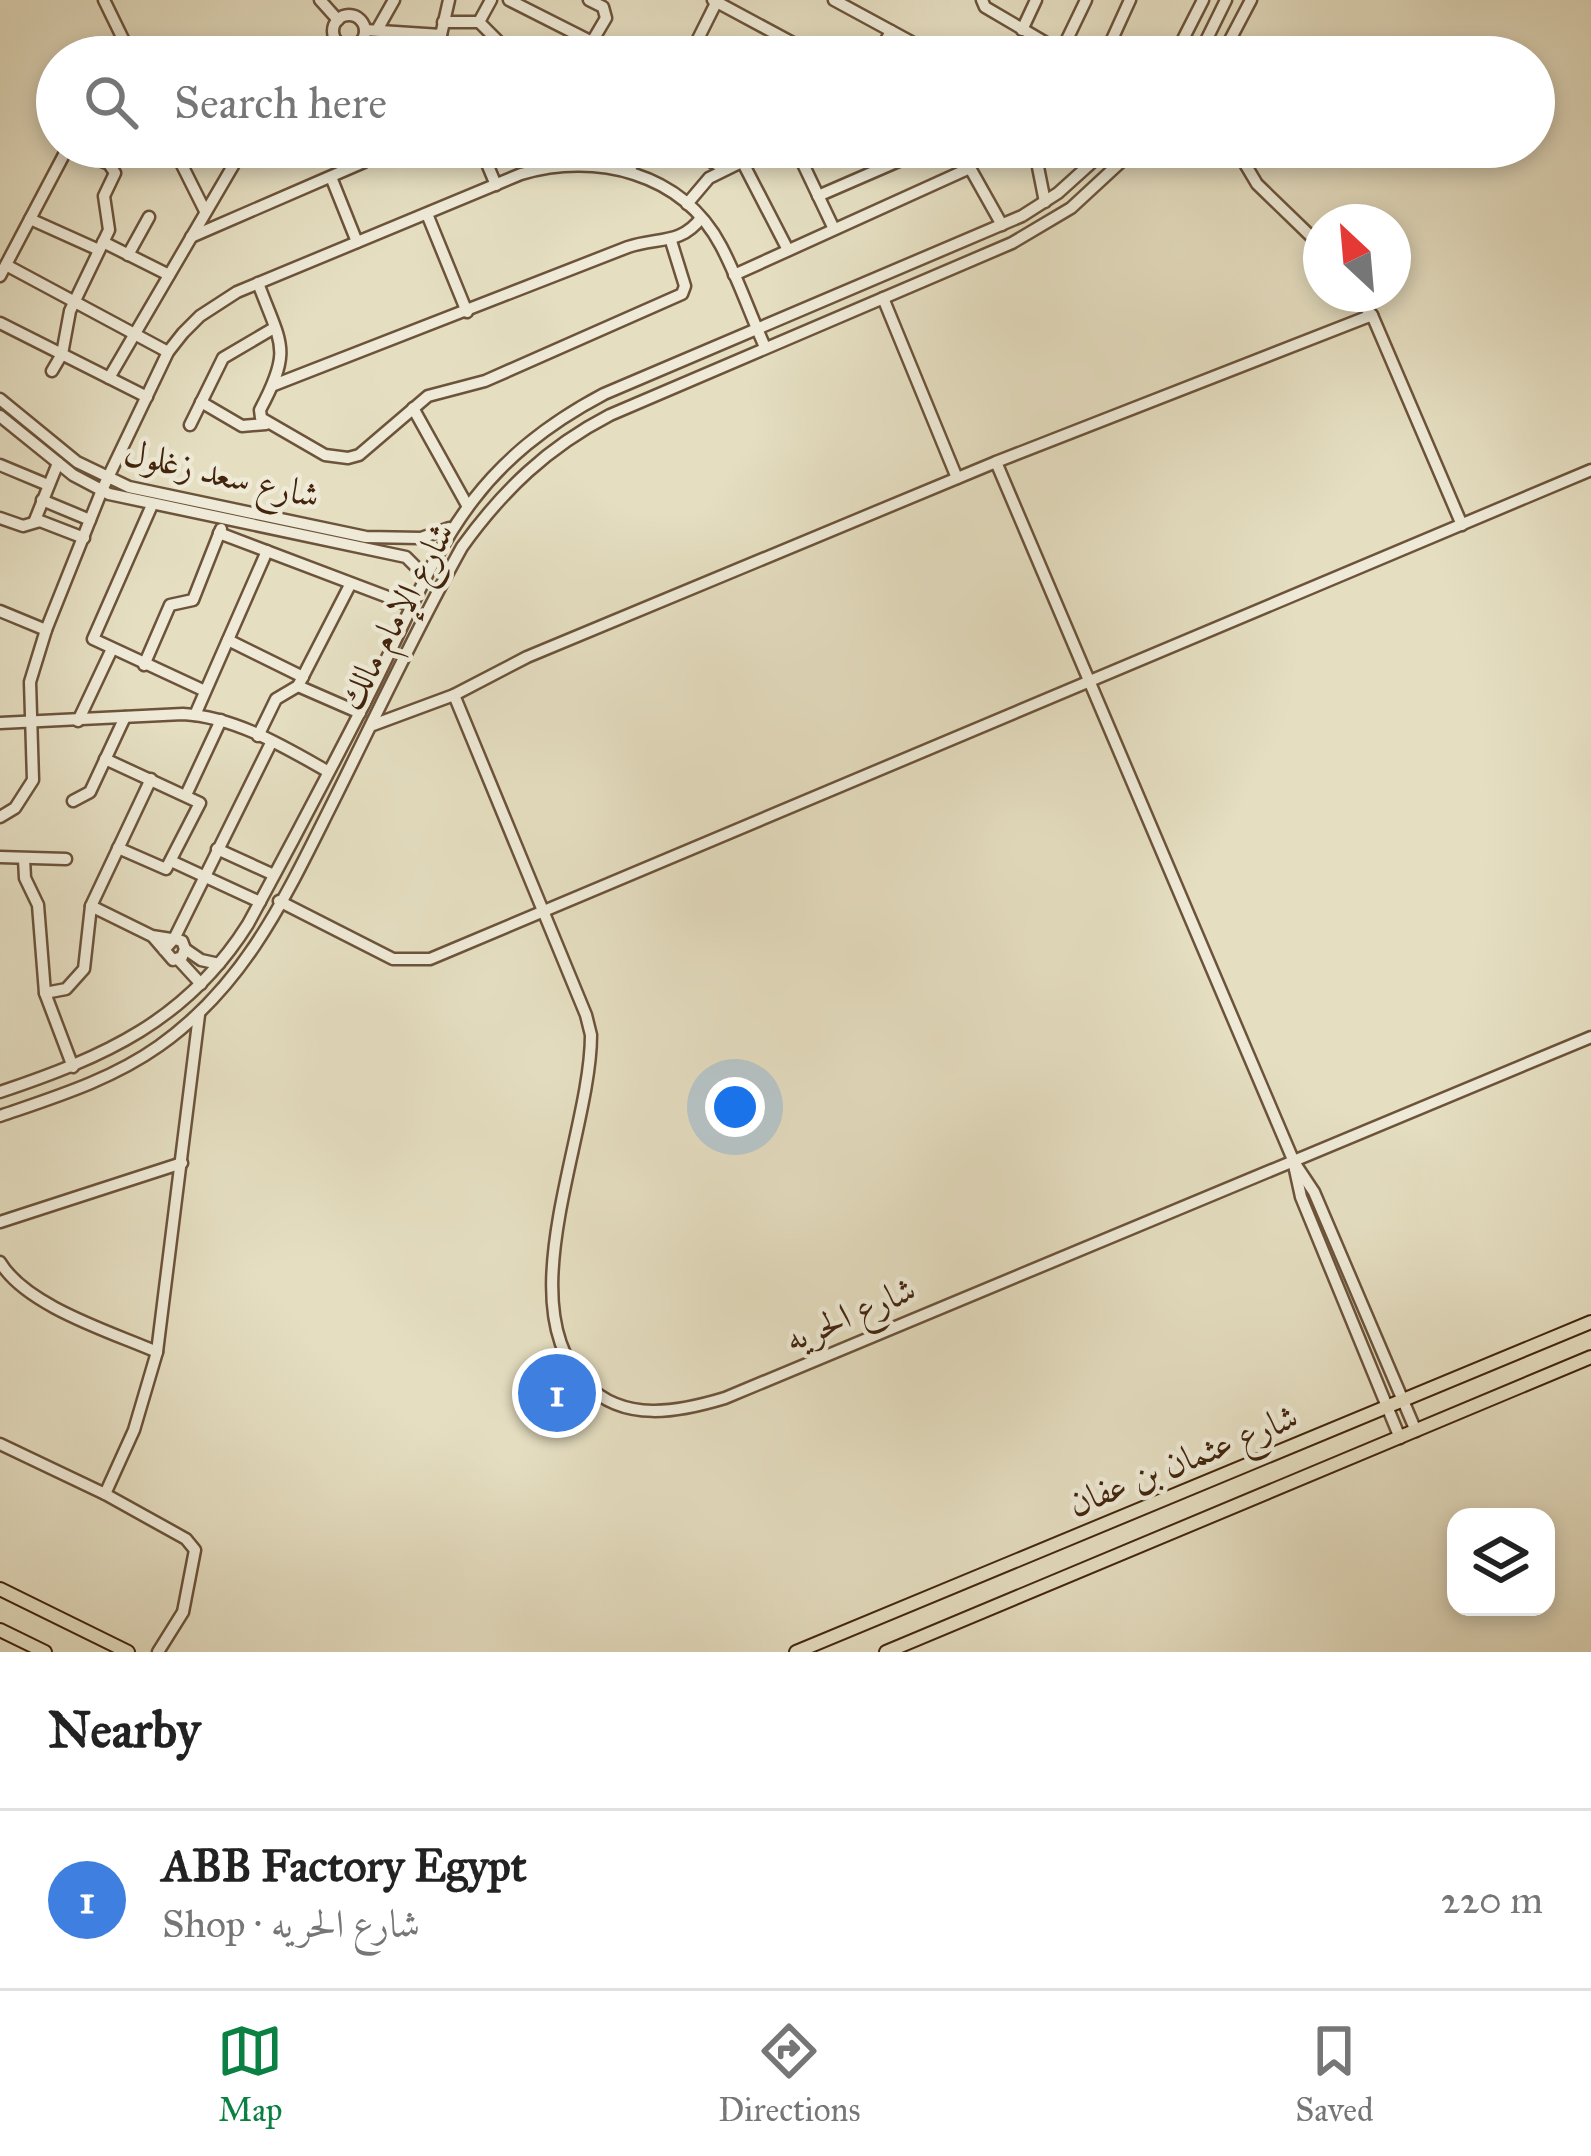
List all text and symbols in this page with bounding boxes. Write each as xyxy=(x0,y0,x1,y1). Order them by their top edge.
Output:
search box xyxy=(36,36,1555,168)
icon: search xyxy=(78,69,144,135)
text: Search here xyxy=(174,75,387,130)
north arrow xyxy=(1303,204,1411,312)
street label: شارع سعد زغلول xyxy=(118,430,324,526)
street label: شارع الإمام مالك xyxy=(328,515,472,721)
your location xyxy=(705,1077,765,1137)
street label: شارع الحريه xyxy=(778,1267,925,1369)
pin: 1 xyxy=(518,1348,596,1438)
street label: شارع عثمان بن عفان xyxy=(1062,1394,1307,1533)
map controls xyxy=(1447,1508,1555,1616)
button: layers xyxy=(1447,1508,1555,1616)
text: Nearby xyxy=(48,1699,200,1761)
text: ABB Factory Egypt xyxy=(162,1838,527,1893)
text: 1 xyxy=(79,1876,95,1924)
text: 220 m xyxy=(1441,1876,1543,1924)
text: Shop · شارع الحريه xyxy=(162,1900,420,1948)
tab: Map xyxy=(217,2018,283,2130)
tab: Directions xyxy=(718,2018,860,2130)
tab: Saved xyxy=(1295,2018,1374,2130)

